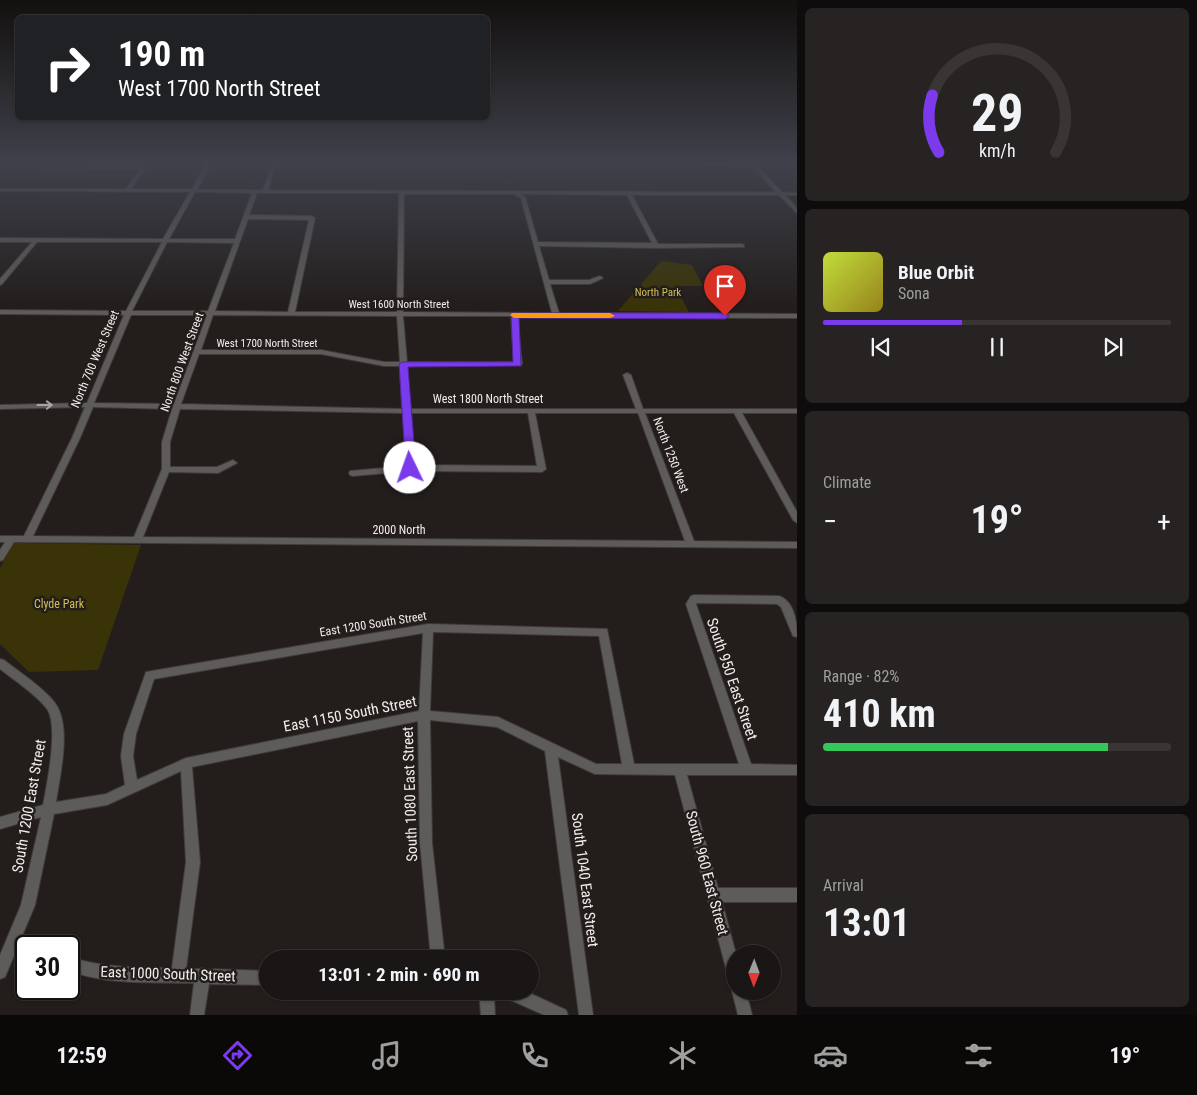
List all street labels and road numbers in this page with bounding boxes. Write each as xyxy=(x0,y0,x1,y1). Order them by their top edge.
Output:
street label: West 1600 North Street xyxy=(348,298,450,311)
street label: North 700 West Street xyxy=(68,308,122,410)
street label: North 800 West Street xyxy=(158,310,207,414)
street label: West 1700 North Street xyxy=(216,337,318,350)
street label: West 1800 North Street xyxy=(433,392,544,406)
street label: North 1250 West xyxy=(650,415,692,495)
street label: 2000 North xyxy=(372,523,426,537)
street label: East 1200 South Street xyxy=(318,609,428,639)
street label: South 950 East Street xyxy=(703,616,761,742)
street label: East 1150 South Street xyxy=(282,692,418,736)
street label: South 1080 East Street xyxy=(399,726,421,862)
street label: South 1200 East Street xyxy=(8,738,50,874)
street label: South 960 East Street xyxy=(682,809,732,937)
street label: South 1040 East Street xyxy=(568,812,602,948)
street label: East 1000 South Street xyxy=(100,963,236,985)

